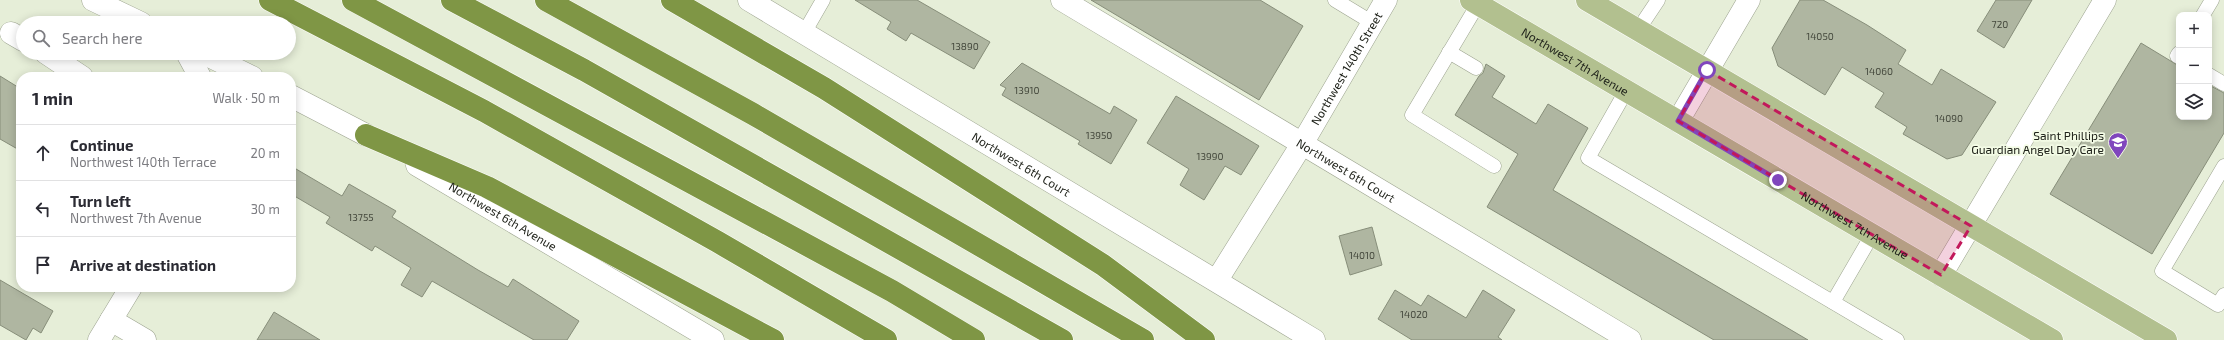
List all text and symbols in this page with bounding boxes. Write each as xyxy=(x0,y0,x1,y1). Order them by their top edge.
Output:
street label: Northwest 140th Street xyxy=(1308,9,1385,127)
map controls xyxy=(2176,12,2212,120)
button: + xyxy=(2176,12,2212,48)
search box xyxy=(16,16,296,60)
house number: 720 xyxy=(1992,18,2008,30)
street label: Northwest 7th Avenue xyxy=(1519,24,1632,98)
icon: search xyxy=(30,27,52,49)
text: Search here xyxy=(62,29,143,47)
house number: 14050 xyxy=(1806,30,1834,42)
house number: 13890 xyxy=(951,40,979,52)
button: − xyxy=(2176,48,2212,84)
route start xyxy=(1698,61,1716,79)
house number: 14060 xyxy=(1865,65,1893,77)
house number: 13910 xyxy=(1014,84,1040,96)
button: layers xyxy=(2176,84,2212,120)
text: 1 min xyxy=(32,88,73,108)
text: Walk · 50 m xyxy=(212,90,280,106)
house number: 14090 xyxy=(1935,112,1963,124)
place label: Saint Phillips Guardian Angel Day Care xyxy=(1971,128,2104,156)
street label: Northwest 6th Court xyxy=(970,129,1074,199)
house number: 13950 xyxy=(1086,129,1112,141)
school or university icon: Saint Phillips Guardian Angel Day Care xyxy=(2107,131,2129,159)
street label: Northwest 6th Court xyxy=(1294,135,1398,205)
text: Continue xyxy=(70,136,133,154)
icon: ahead xyxy=(32,142,54,164)
text: 20 m xyxy=(251,145,280,161)
house number: 13990 xyxy=(1196,150,1224,162)
text: Northwest 140th Terrace xyxy=(70,154,216,170)
route end xyxy=(1769,171,1787,189)
street label: Northwest 6th Avenue xyxy=(447,179,559,253)
street label: Northwest 7th Avenue xyxy=(1799,188,1911,262)
text: Turn left xyxy=(70,192,131,210)
icon: left xyxy=(32,198,54,220)
text: 30 m xyxy=(251,201,280,217)
text: Northwest 7th Avenue xyxy=(70,210,202,226)
house number: 13755 xyxy=(348,211,374,223)
house number: 14010 xyxy=(1349,249,1375,261)
icon: arrive xyxy=(32,254,54,276)
text: Arrive at destination xyxy=(70,256,216,274)
house number: 14020 xyxy=(1400,308,1428,320)

